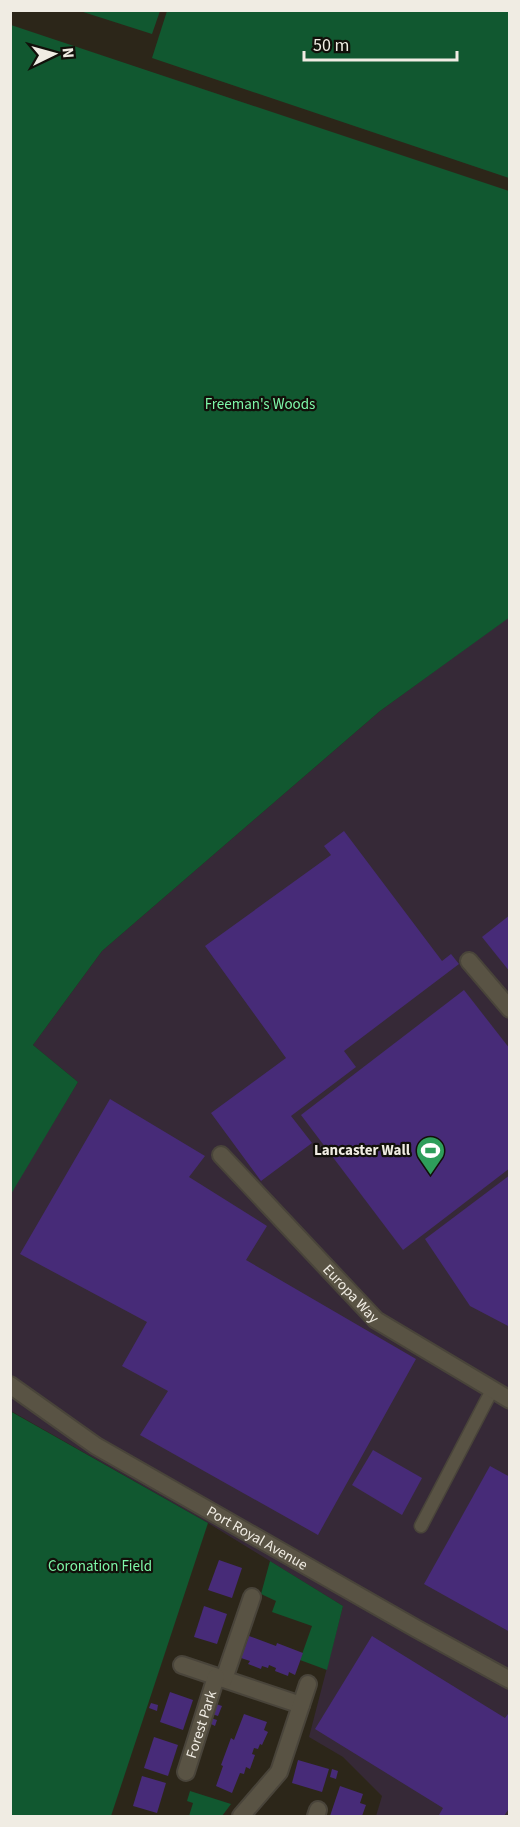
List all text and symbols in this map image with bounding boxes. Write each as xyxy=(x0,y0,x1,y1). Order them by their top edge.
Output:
north arrow xyxy=(24,24,84,84)
scale bar xyxy=(304,24,457,62)
text: 50 m xyxy=(313,33,349,58)
text: N xyxy=(57,47,79,59)
park label: Freeman's Woods xyxy=(205,394,315,415)
sports icon: Lancaster Wall xyxy=(415,1134,447,1176)
place label: Lancaster Wall xyxy=(314,1140,411,1161)
street label: Europa Way xyxy=(318,1260,384,1328)
street label: Port Royal Avenue xyxy=(202,1501,311,1576)
park label: Coronation Field xyxy=(48,1556,152,1577)
street label: Forest Park xyxy=(181,1687,222,1761)

